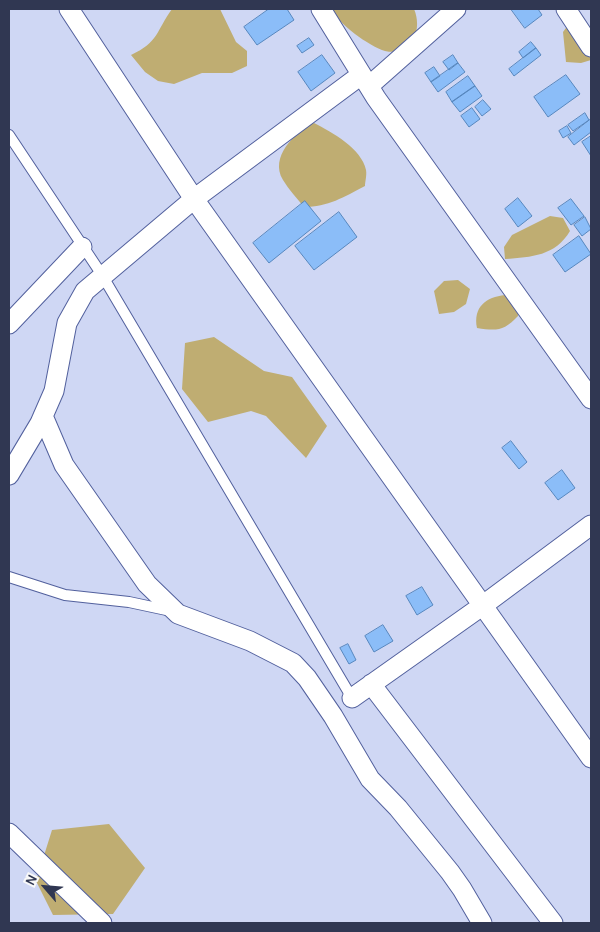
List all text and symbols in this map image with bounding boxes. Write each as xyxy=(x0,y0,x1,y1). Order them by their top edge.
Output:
north arrow xyxy=(20,862,70,912)
text: N xyxy=(21,872,41,888)

